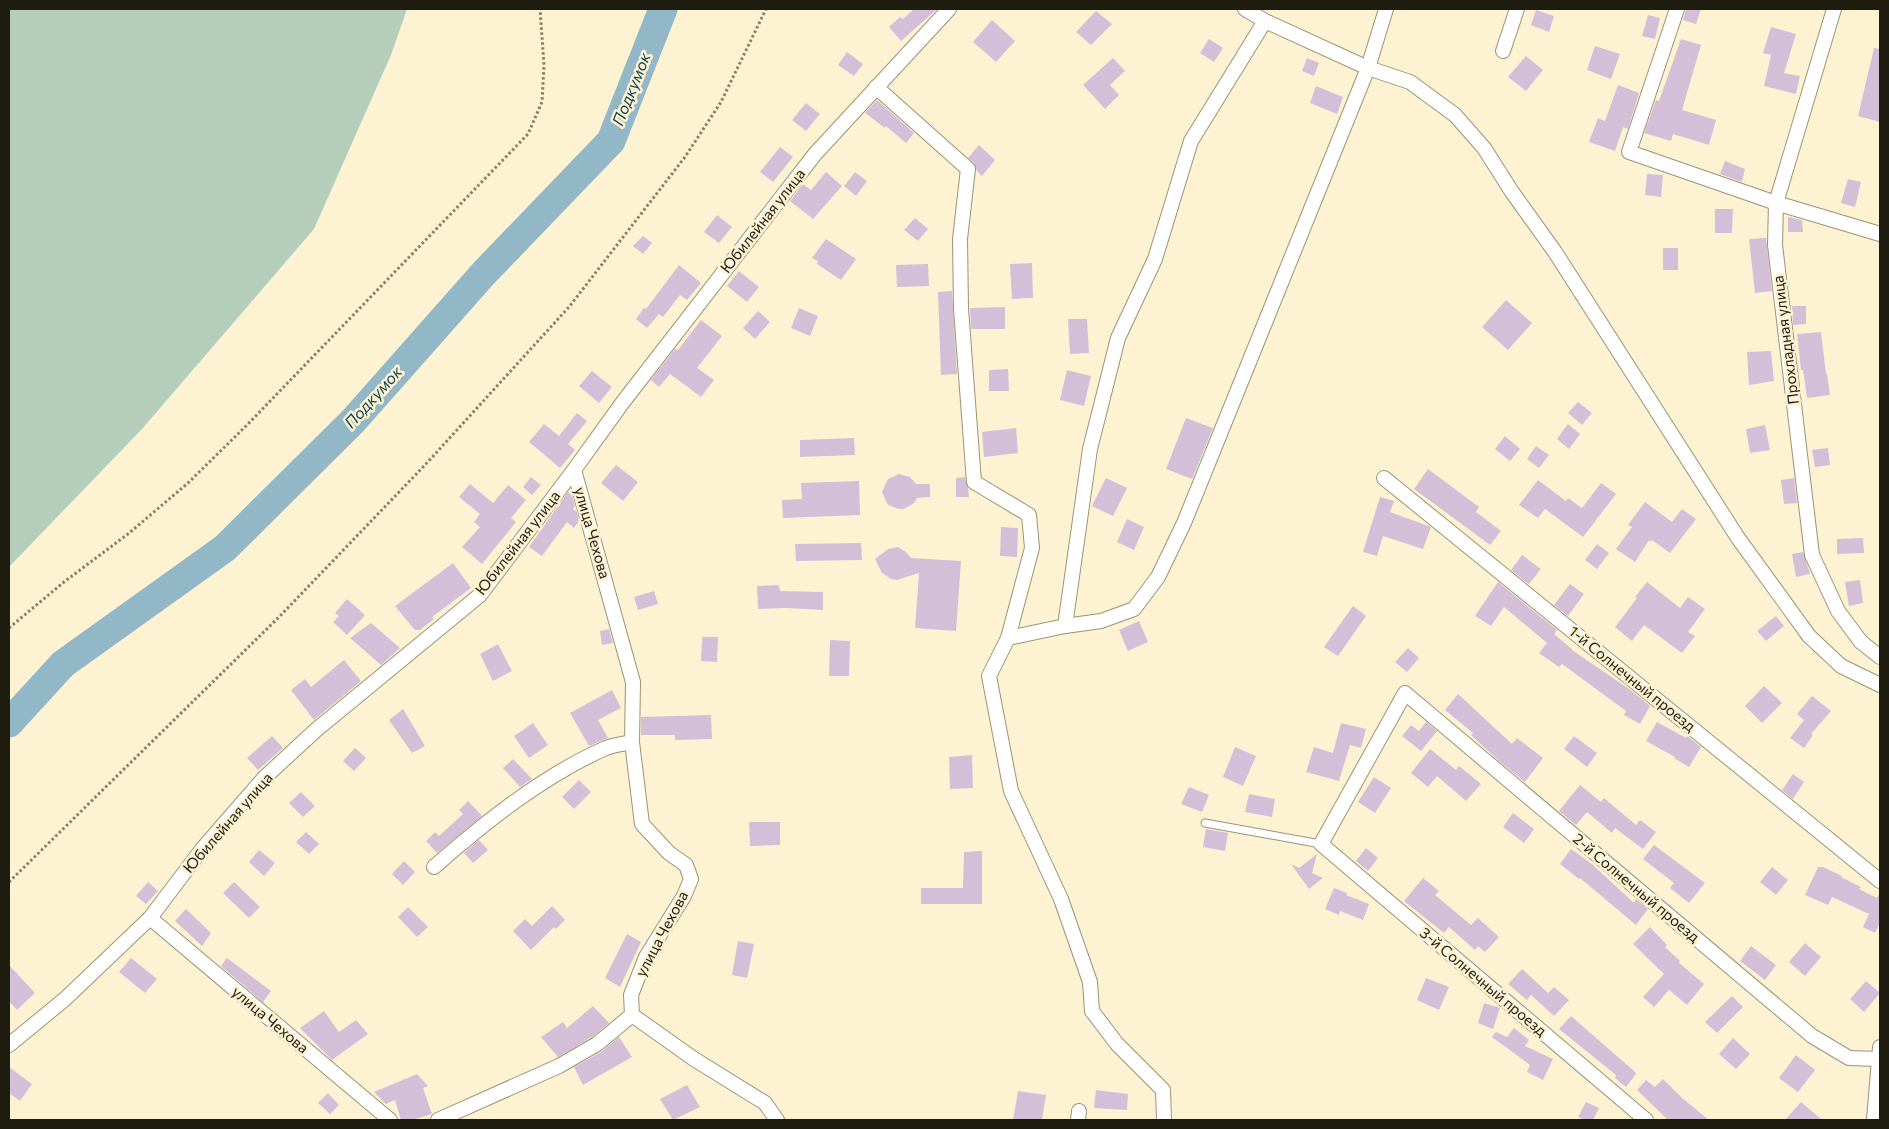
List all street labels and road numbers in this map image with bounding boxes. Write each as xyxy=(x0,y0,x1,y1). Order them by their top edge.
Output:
street label: Юбилейная улица xyxy=(716,165,808,276)
street label: Прохладная улица xyxy=(1768,275,1802,406)
street label: улица Чехова xyxy=(571,485,615,581)
street label: Юбилейная улица xyxy=(471,487,563,598)
street label: 1-й Солнечный проезд xyxy=(1566,622,1700,735)
street label: Юбилейная улица xyxy=(179,768,276,876)
street label: 2-й Солнечный проезд xyxy=(1570,829,1704,946)
street label: улица Чехова xyxy=(631,888,691,979)
street label: 3-й Солнечный проезд xyxy=(1417,923,1551,1040)
street label: улица Чехова xyxy=(229,982,313,1056)

